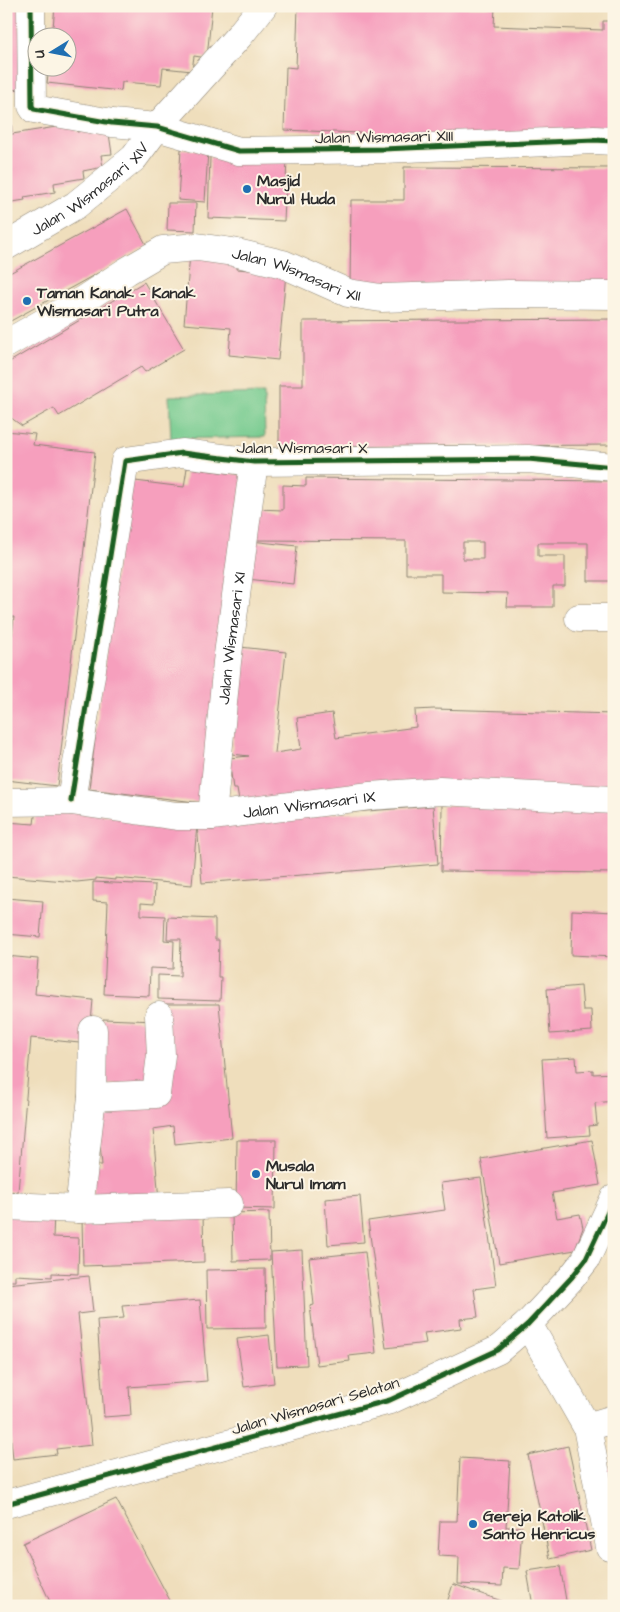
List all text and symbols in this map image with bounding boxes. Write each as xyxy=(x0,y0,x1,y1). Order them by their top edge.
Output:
north arrow xyxy=(28,28,78,78)
text: U xyxy=(30,48,51,60)
street label: Jalan Wismasari XIII xyxy=(315,125,453,149)
street label: Jalan Wismasari XIV xyxy=(27,138,154,241)
place label: Masjid Nurul Huda xyxy=(257,170,336,210)
marker: Masjid Nurul Huda xyxy=(241,183,253,195)
street label: Jalan Wismasari XII xyxy=(230,242,362,307)
place label: Taman Kanak - Kanak Wismasari Putra xyxy=(36,282,196,322)
marker: Taman Kanak - Kanak Wismasari Putra xyxy=(21,295,33,307)
street label: Jalan Wismasari X xyxy=(236,437,368,459)
street label: Jalan Wismasari XI xyxy=(213,570,251,705)
street label: Jalan Wismasari IX xyxy=(242,786,377,824)
place label: Musala Nurul Imam xyxy=(266,1155,346,1195)
marker: Musala Nurul Imam xyxy=(250,1168,262,1180)
street label: Jalan Wismasari Selatan xyxy=(229,1371,402,1440)
place label: Gereja Katolik Santo Henricus xyxy=(482,1505,595,1545)
marker: Gereja Katolik Santo Henricus xyxy=(467,1518,479,1530)

